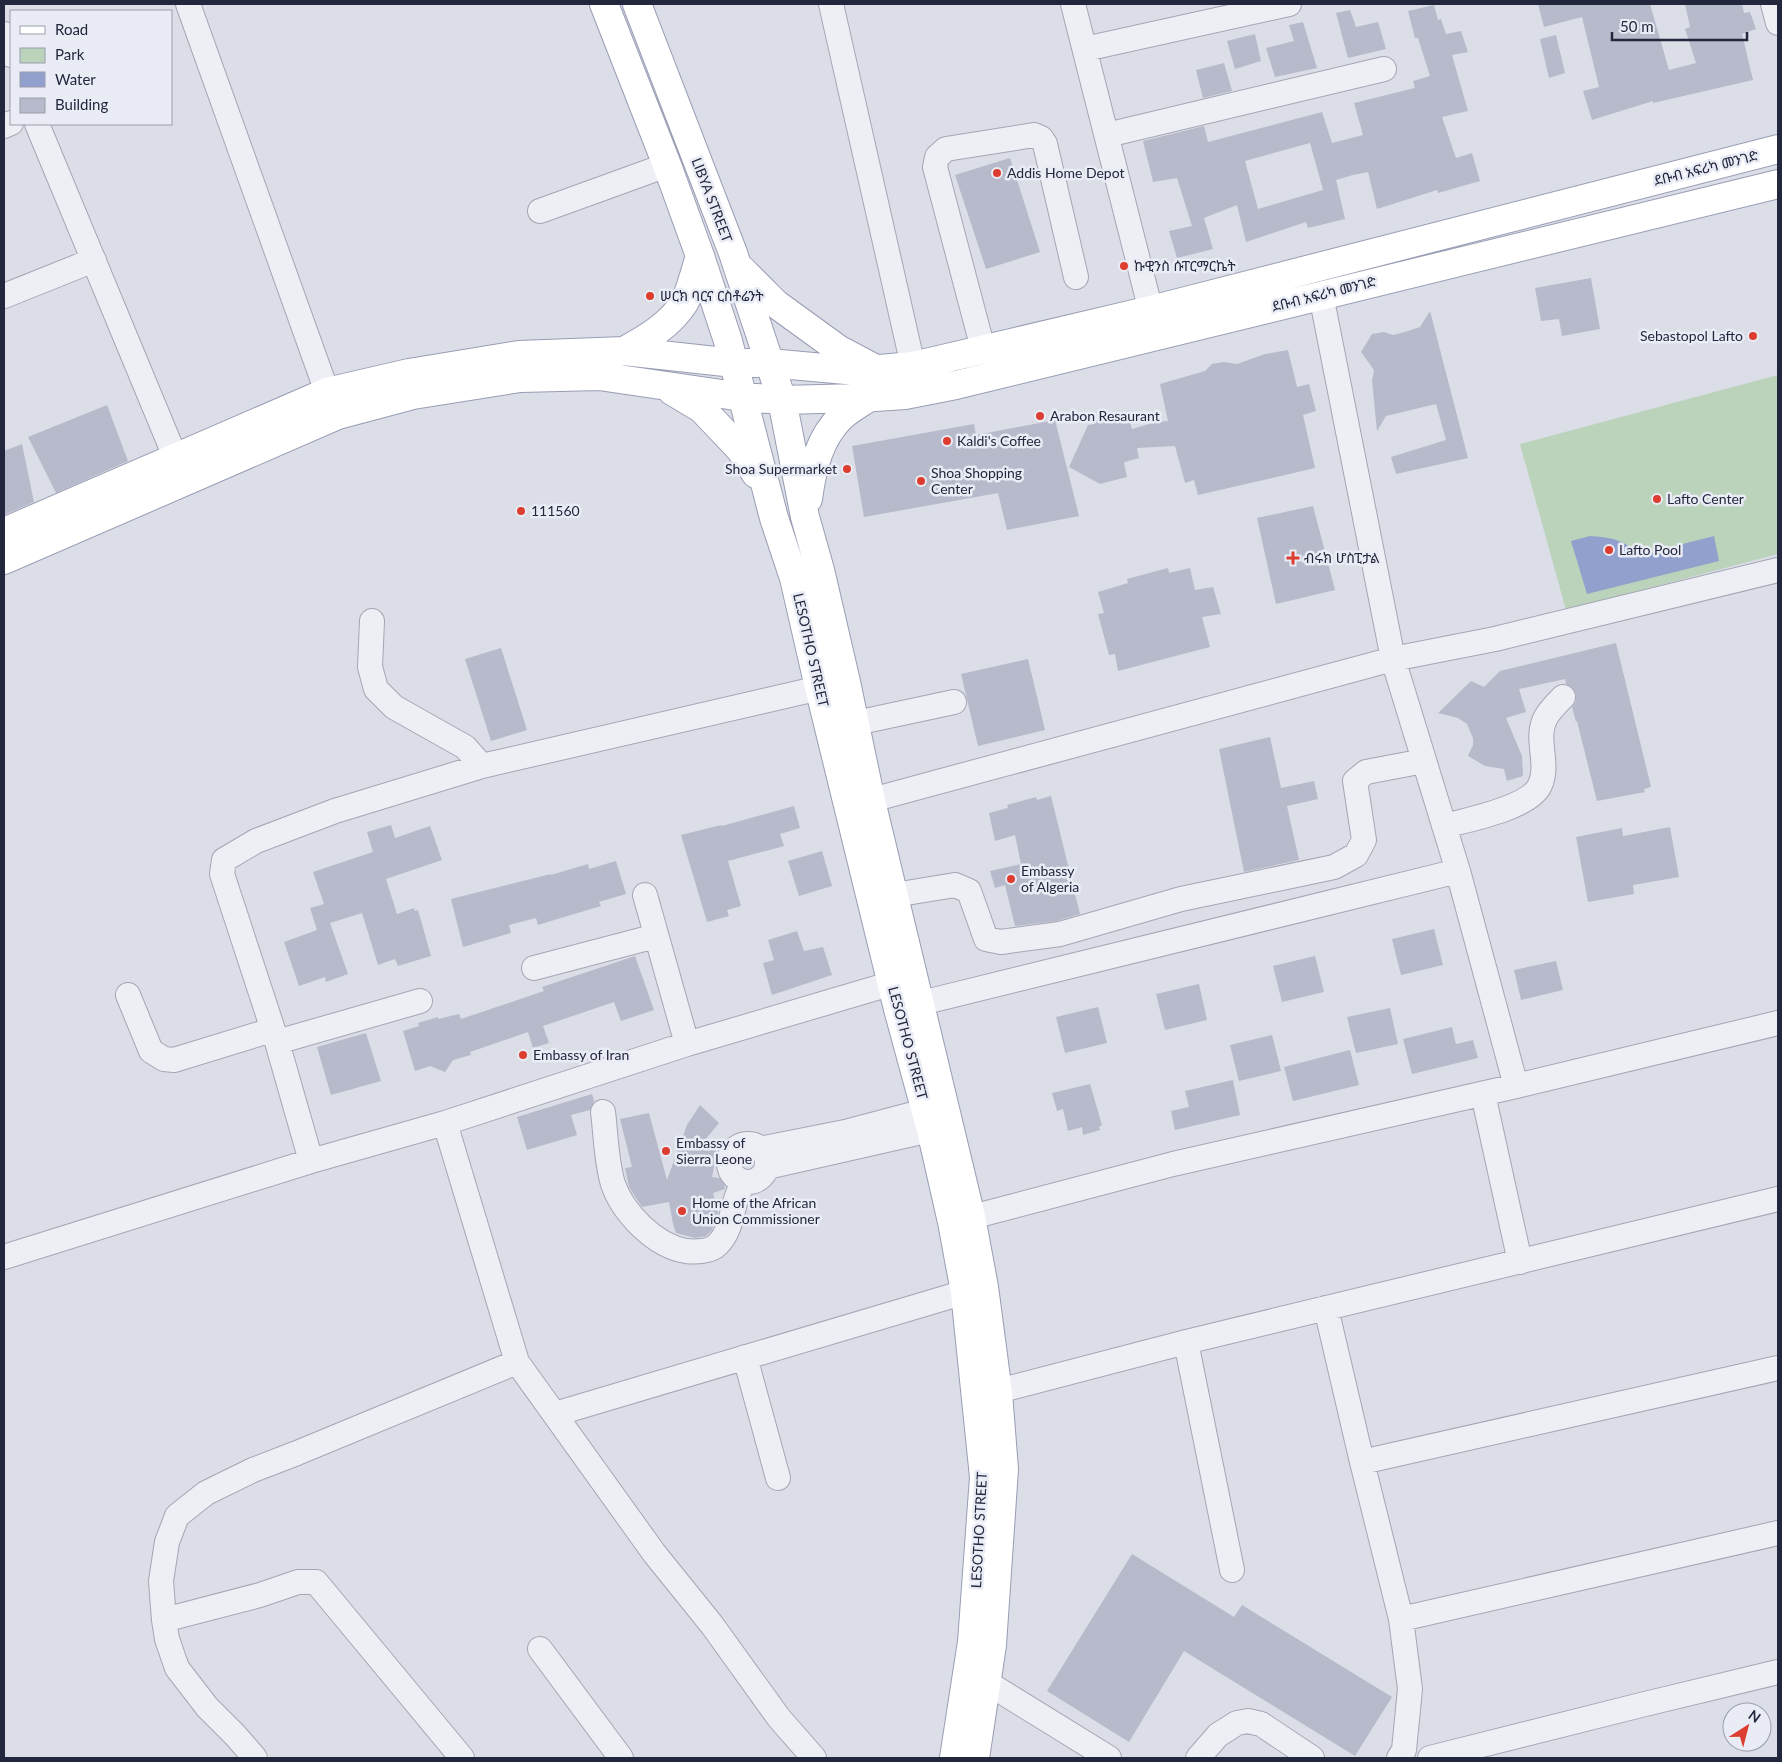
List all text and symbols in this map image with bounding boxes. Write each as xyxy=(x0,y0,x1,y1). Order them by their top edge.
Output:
legend xyxy=(10,10,172,125)
scale bar xyxy=(1612,10,1747,42)
text: 50 m xyxy=(1620,17,1654,35)
text: Road xyxy=(55,20,88,38)
text: Park xyxy=(55,45,85,63)
text: Water xyxy=(55,70,96,88)
text: Building xyxy=(55,95,108,113)
street label: ደቡብ አፍሪካ መንገድ xyxy=(1652,146,1760,189)
street label: LIBYA STREET xyxy=(689,155,737,245)
place label: Addis Home Depot xyxy=(1007,164,1125,181)
marker: Addis Home Depot xyxy=(991,167,1003,179)
place label: ኩዊንስ ሱፐርማርኬት xyxy=(1134,257,1236,274)
marker: ኩዊንስ ሱፐርማርኬት xyxy=(1118,260,1130,272)
street label: ደቡብ አፍሪካ መንገድ xyxy=(1270,272,1378,315)
place label: ሠርክ ባርና ርስቶሬንት xyxy=(660,287,764,304)
marker: ሠርክ ባርና ርስቶሬንት xyxy=(644,290,656,302)
place label: Sebastopol Lafto xyxy=(1640,327,1743,344)
marker: Sebastopol Lafto xyxy=(1747,330,1759,342)
place label: Arabon Resaurant xyxy=(1050,407,1160,424)
marker: Arabon Resaurant xyxy=(1034,410,1046,422)
place label: Kaldi's Coffee xyxy=(957,432,1041,449)
marker: Kaldi's Coffee xyxy=(941,435,953,447)
place label: Shoa Supermarket xyxy=(725,460,837,477)
marker: Shoa Supermarket xyxy=(841,463,853,475)
place label: Shoa Shopping Center xyxy=(931,464,1022,497)
marker: Shoa Shopping Center xyxy=(915,475,927,487)
place label: Lafto Center xyxy=(1667,490,1744,507)
marker: Lafto Center xyxy=(1651,493,1663,505)
place label: 111560 xyxy=(531,502,580,519)
marker: 111560 xyxy=(515,505,527,517)
place label: Lafto Pool xyxy=(1619,541,1681,558)
marker: Lafto Pool xyxy=(1603,544,1615,556)
place label: ብሩክ ሆስፒታል xyxy=(1304,549,1380,566)
marker: ብሩክ ሆስፒታል xyxy=(1286,551,1300,565)
street label: LESOTHO STREET xyxy=(790,591,833,709)
place label: Embassy of Algeria xyxy=(1021,862,1079,895)
marker: Embassy of Algeria xyxy=(1005,873,1017,885)
street label: LESOTHO STREET xyxy=(885,984,932,1102)
place label: Embassy of Iran xyxy=(533,1046,629,1063)
marker: Embassy of Iran xyxy=(517,1049,529,1061)
place label: Embassy of Sierra Leone xyxy=(676,1134,752,1167)
marker: Embassy of Sierra Leone xyxy=(660,1145,672,1157)
place label: Home of the African Union Commissioner xyxy=(692,1194,820,1227)
marker: Home of the African Union Commissioner xyxy=(676,1205,688,1217)
street label: LESOTHO STREET xyxy=(967,1471,990,1589)
north arrow xyxy=(1722,1702,1772,1752)
text: N xyxy=(1746,1706,1764,1726)

